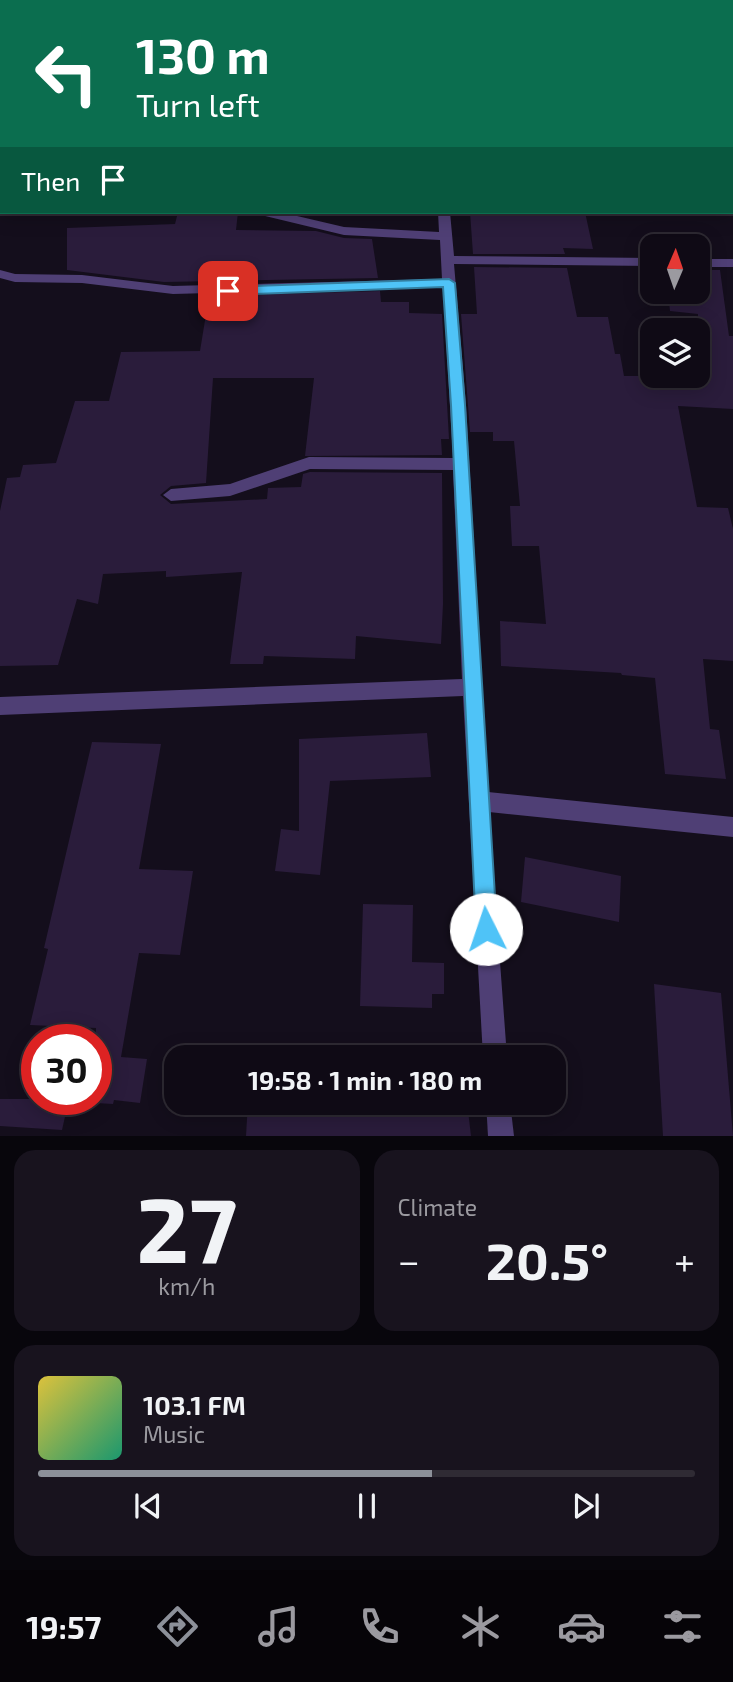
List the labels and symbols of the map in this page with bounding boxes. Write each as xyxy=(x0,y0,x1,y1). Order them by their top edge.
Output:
north arrow xyxy=(640,234,710,304)
pin xyxy=(198,261,258,321)
position arrow xyxy=(449,892,523,966)
speed limit sign: 30 xyxy=(21,1024,112,1115)

